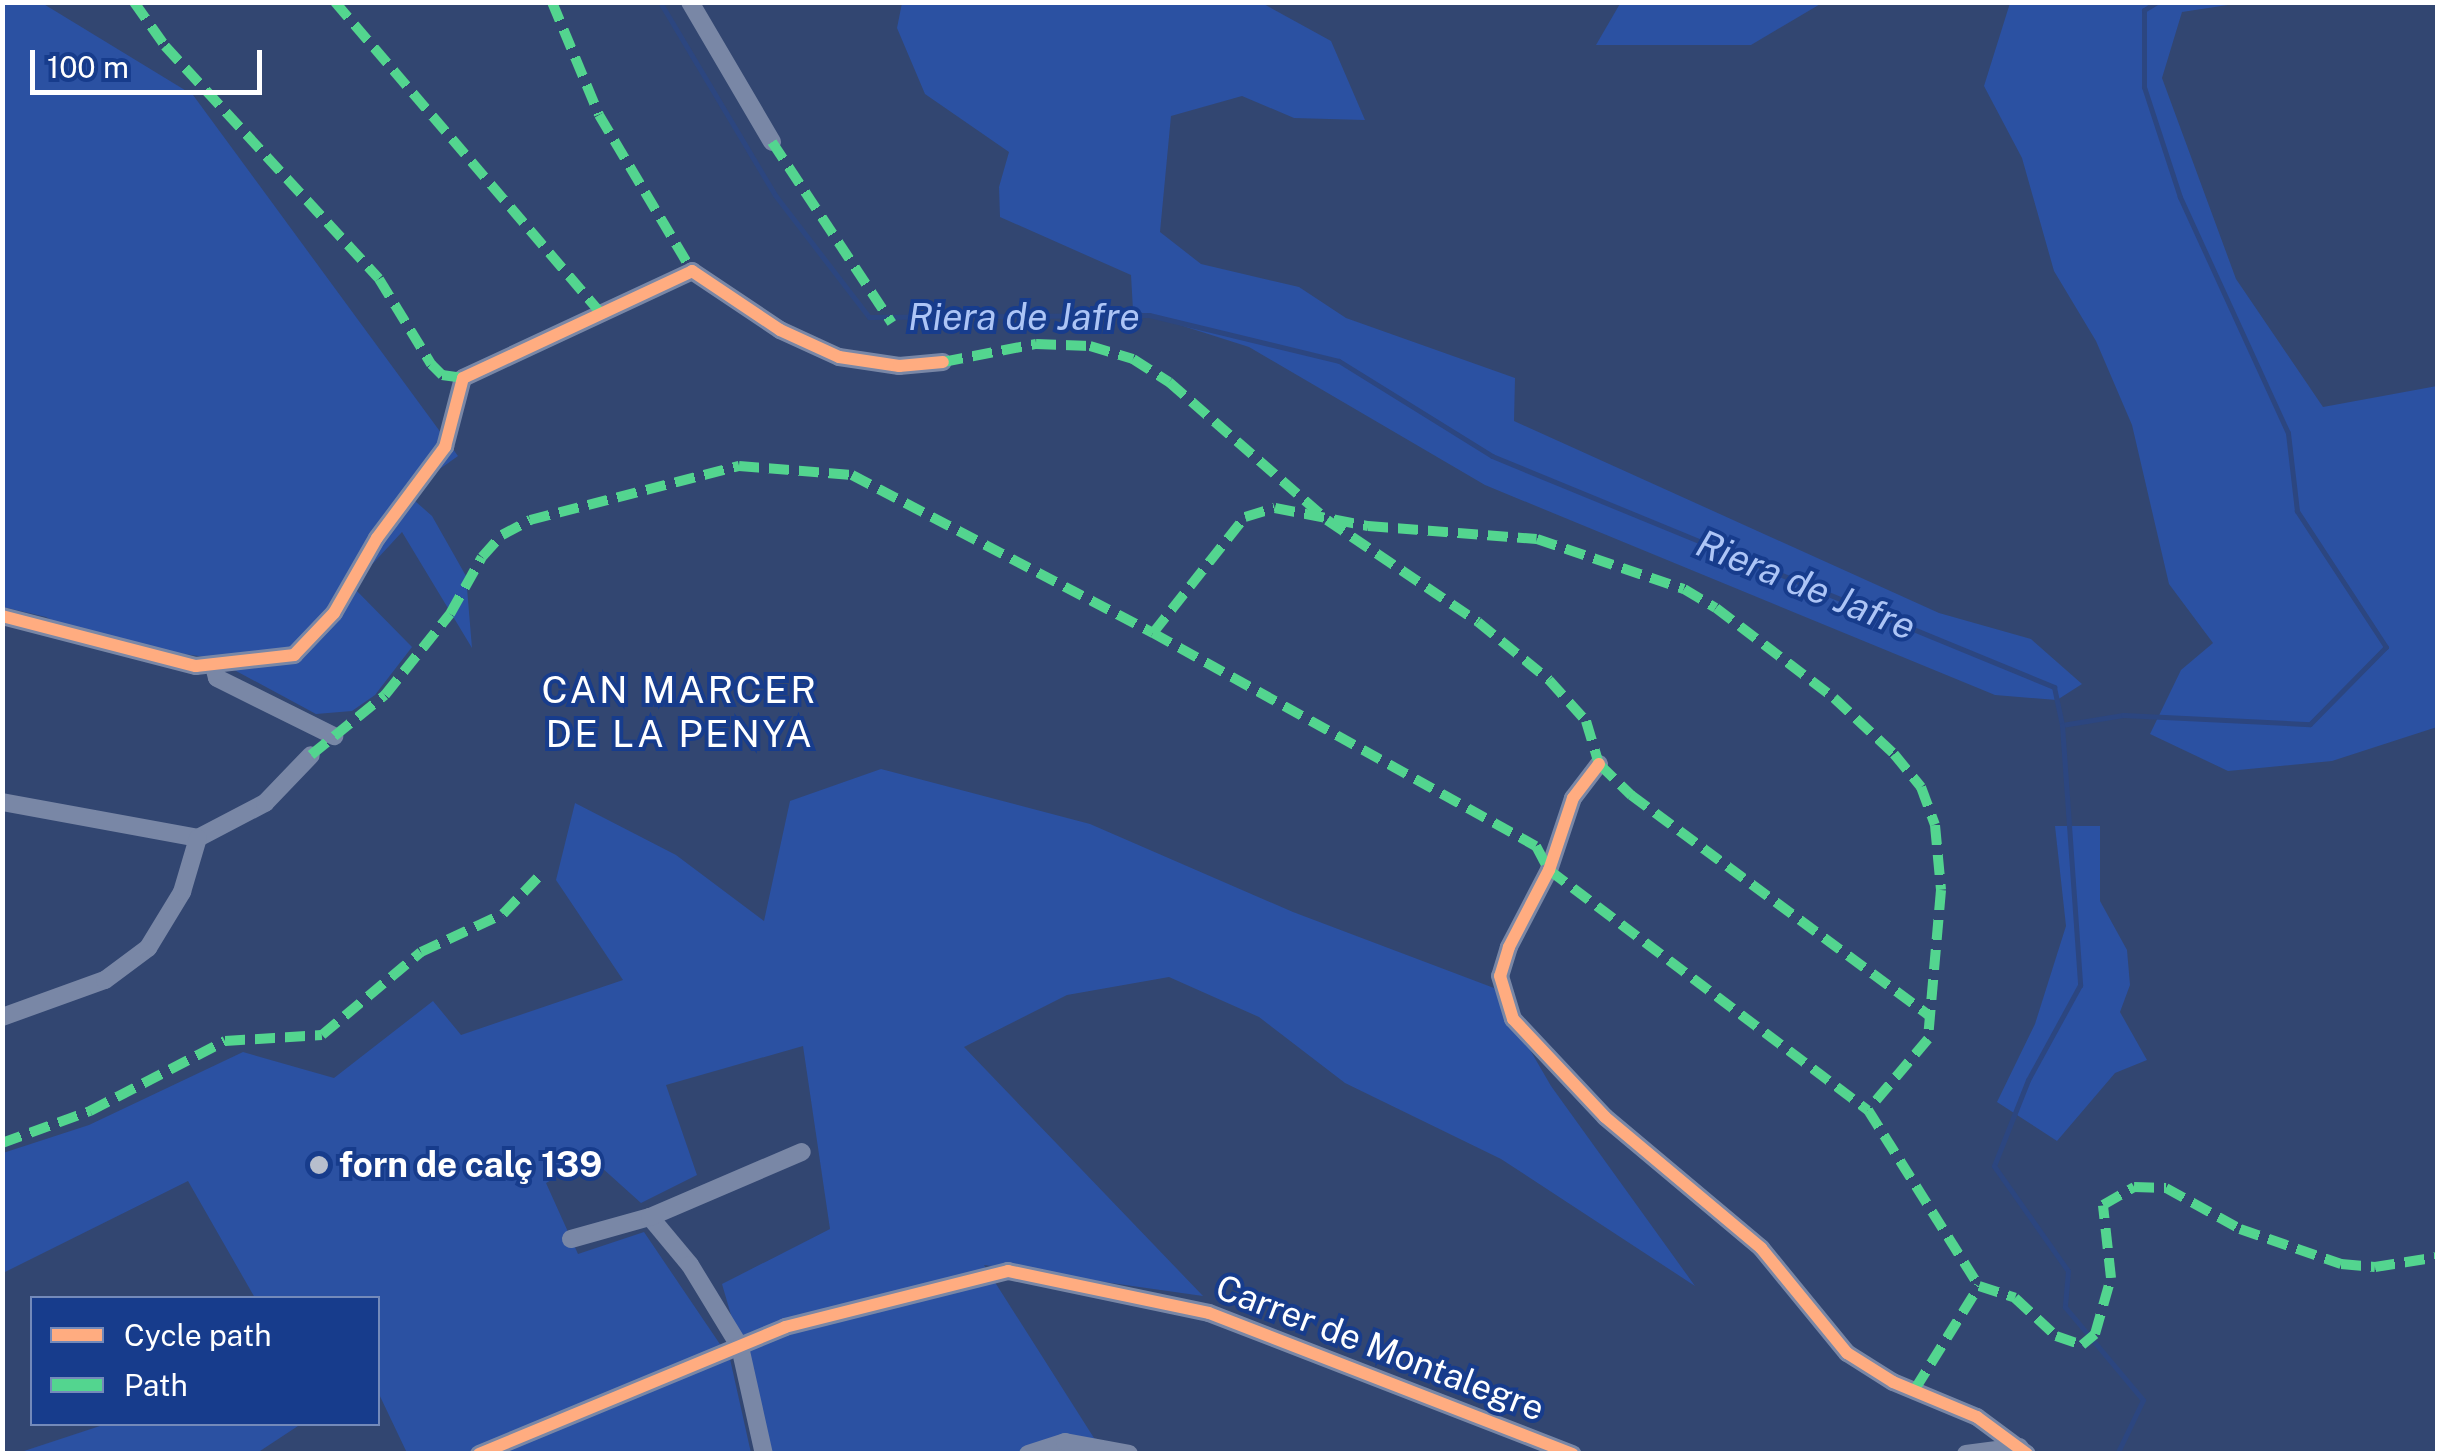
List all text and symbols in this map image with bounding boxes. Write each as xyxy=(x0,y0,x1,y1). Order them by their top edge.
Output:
scale bar xyxy=(35,30,268,92)
text: 100 m xyxy=(47,49,129,85)
water label: Riera de Jafre xyxy=(908,294,1140,340)
water label: Riera de Jafre xyxy=(1690,520,1922,650)
district label: CAN MARCER DE LA PENYA xyxy=(541,667,819,756)
place label: forn de calç 139 xyxy=(339,1144,603,1186)
marker: forn de calç 139 xyxy=(308,1154,330,1176)
street label: Carrer de Montalegre xyxy=(1210,1266,1550,1430)
legend xyxy=(30,1296,380,1426)
text: Cycle path xyxy=(124,1317,272,1353)
text: Path xyxy=(124,1367,188,1403)

